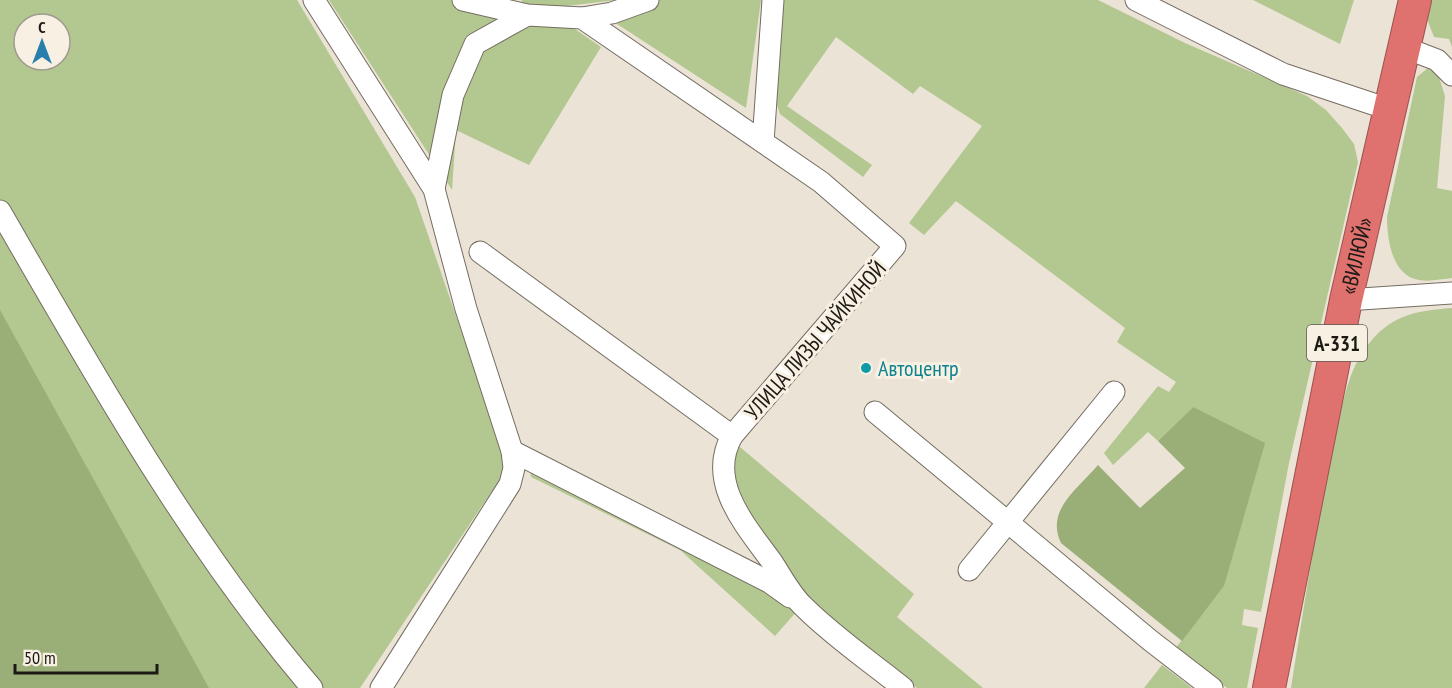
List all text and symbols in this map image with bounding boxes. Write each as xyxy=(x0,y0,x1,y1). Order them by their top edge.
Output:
north arrow xyxy=(12,12,72,72)
text: С xyxy=(38,17,46,37)
street label: «ВИЛЮЙ» xyxy=(1334,214,1379,297)
street label: УЛИЦА ЛИЗЫ ЧАЙКИНОЙ xyxy=(738,255,892,425)
road number: А-331 xyxy=(1307,325,1367,361)
place label: Автоцентр xyxy=(878,354,959,382)
marker: Автоцентр xyxy=(859,361,873,375)
scale bar xyxy=(15,637,158,675)
text: 50 m xyxy=(24,646,56,669)

